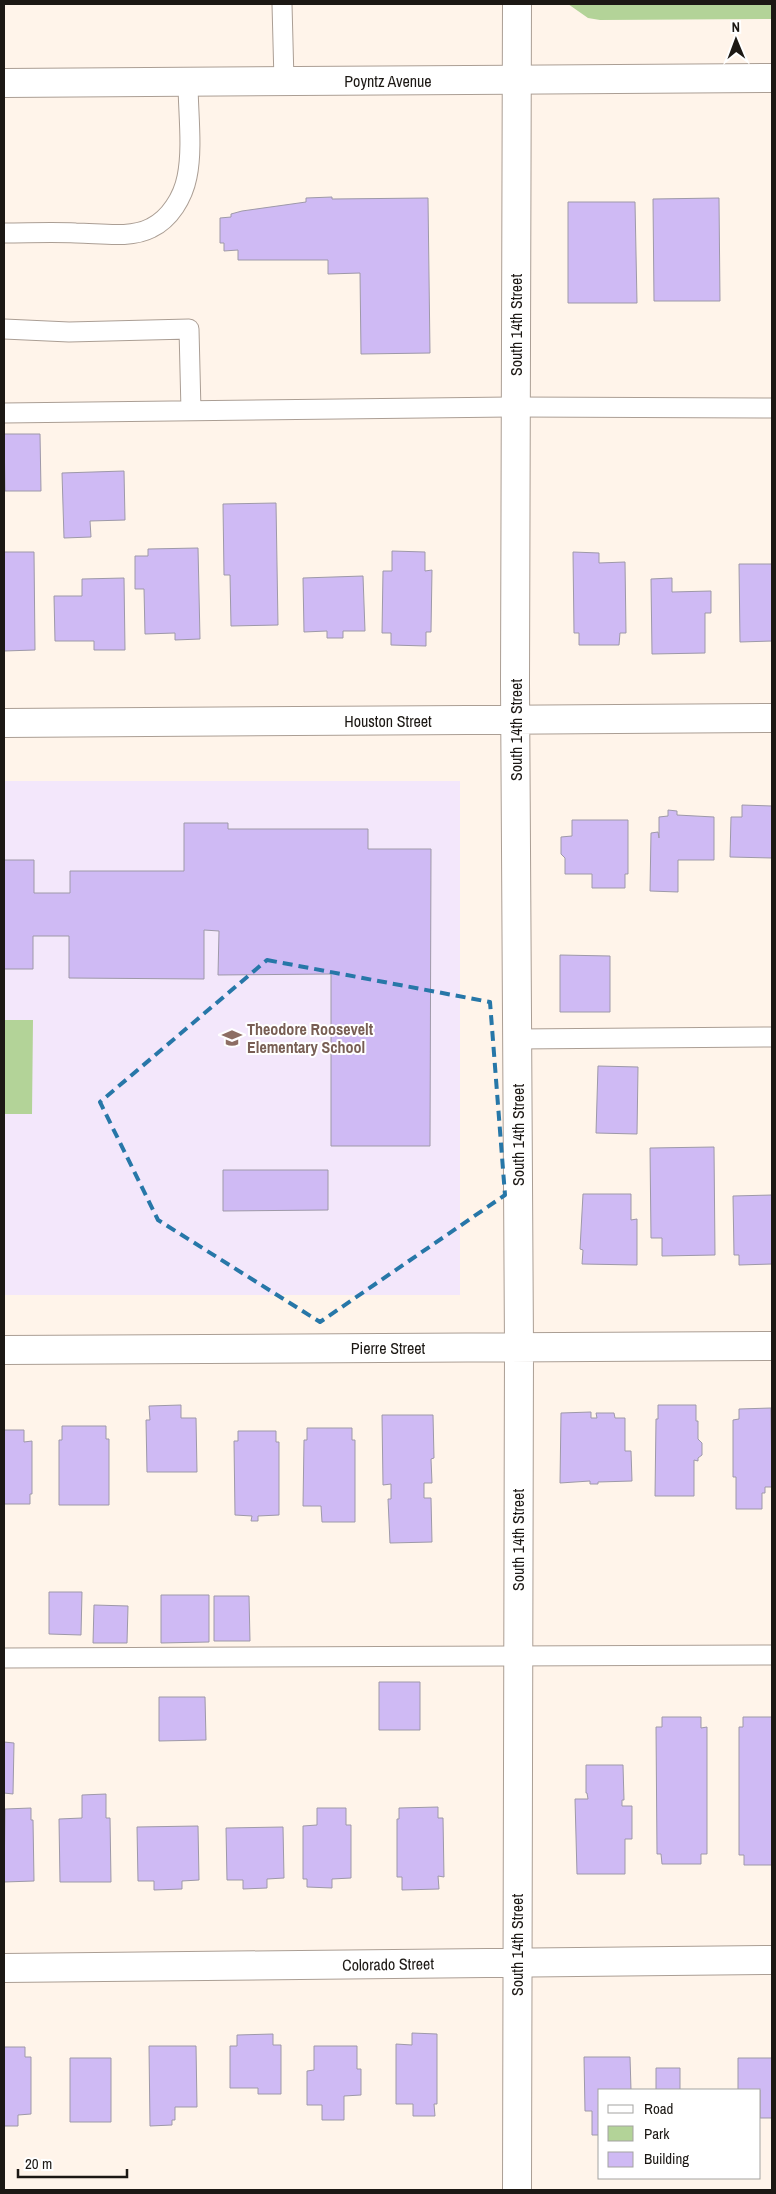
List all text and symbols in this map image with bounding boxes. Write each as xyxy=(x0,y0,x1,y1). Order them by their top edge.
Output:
north arrow xyxy=(711,15,761,65)
text: N xyxy=(731,18,740,36)
street label: Poyntz Avenue xyxy=(344,70,432,92)
street label: South 14th Street xyxy=(505,274,527,376)
street label: South 14th Street xyxy=(505,679,527,781)
street label: Houston Street xyxy=(344,710,432,732)
place label: Theodore Roosevelt Elementary School xyxy=(247,1018,374,1058)
school or university icon: Theodore Roosevelt Elementary School xyxy=(221,1027,243,1049)
street label: South 14th Street xyxy=(507,1084,529,1186)
street label: Pierre Street xyxy=(351,1337,426,1359)
street label: South 14th Street xyxy=(507,1489,529,1591)
street label: South 14th Street xyxy=(506,1894,528,1996)
street label: Colorado Street xyxy=(342,1952,434,1976)
legend xyxy=(598,2089,761,2179)
text: Road xyxy=(644,2098,673,2119)
text: Park xyxy=(644,2123,670,2144)
scale bar xyxy=(18,2146,126,2178)
text: Building xyxy=(644,2148,689,2169)
text: 20 m xyxy=(25,2153,52,2174)

